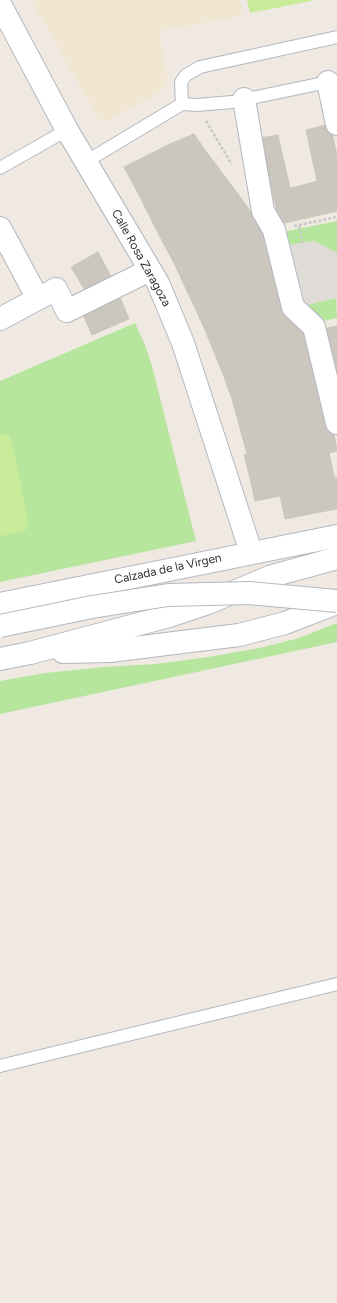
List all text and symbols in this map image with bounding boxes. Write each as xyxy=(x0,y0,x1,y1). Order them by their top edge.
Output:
street label: Calle Rosa Zaragoza xyxy=(108,207,174,309)
street label: Calzada de la Virgen xyxy=(113,551,223,587)

